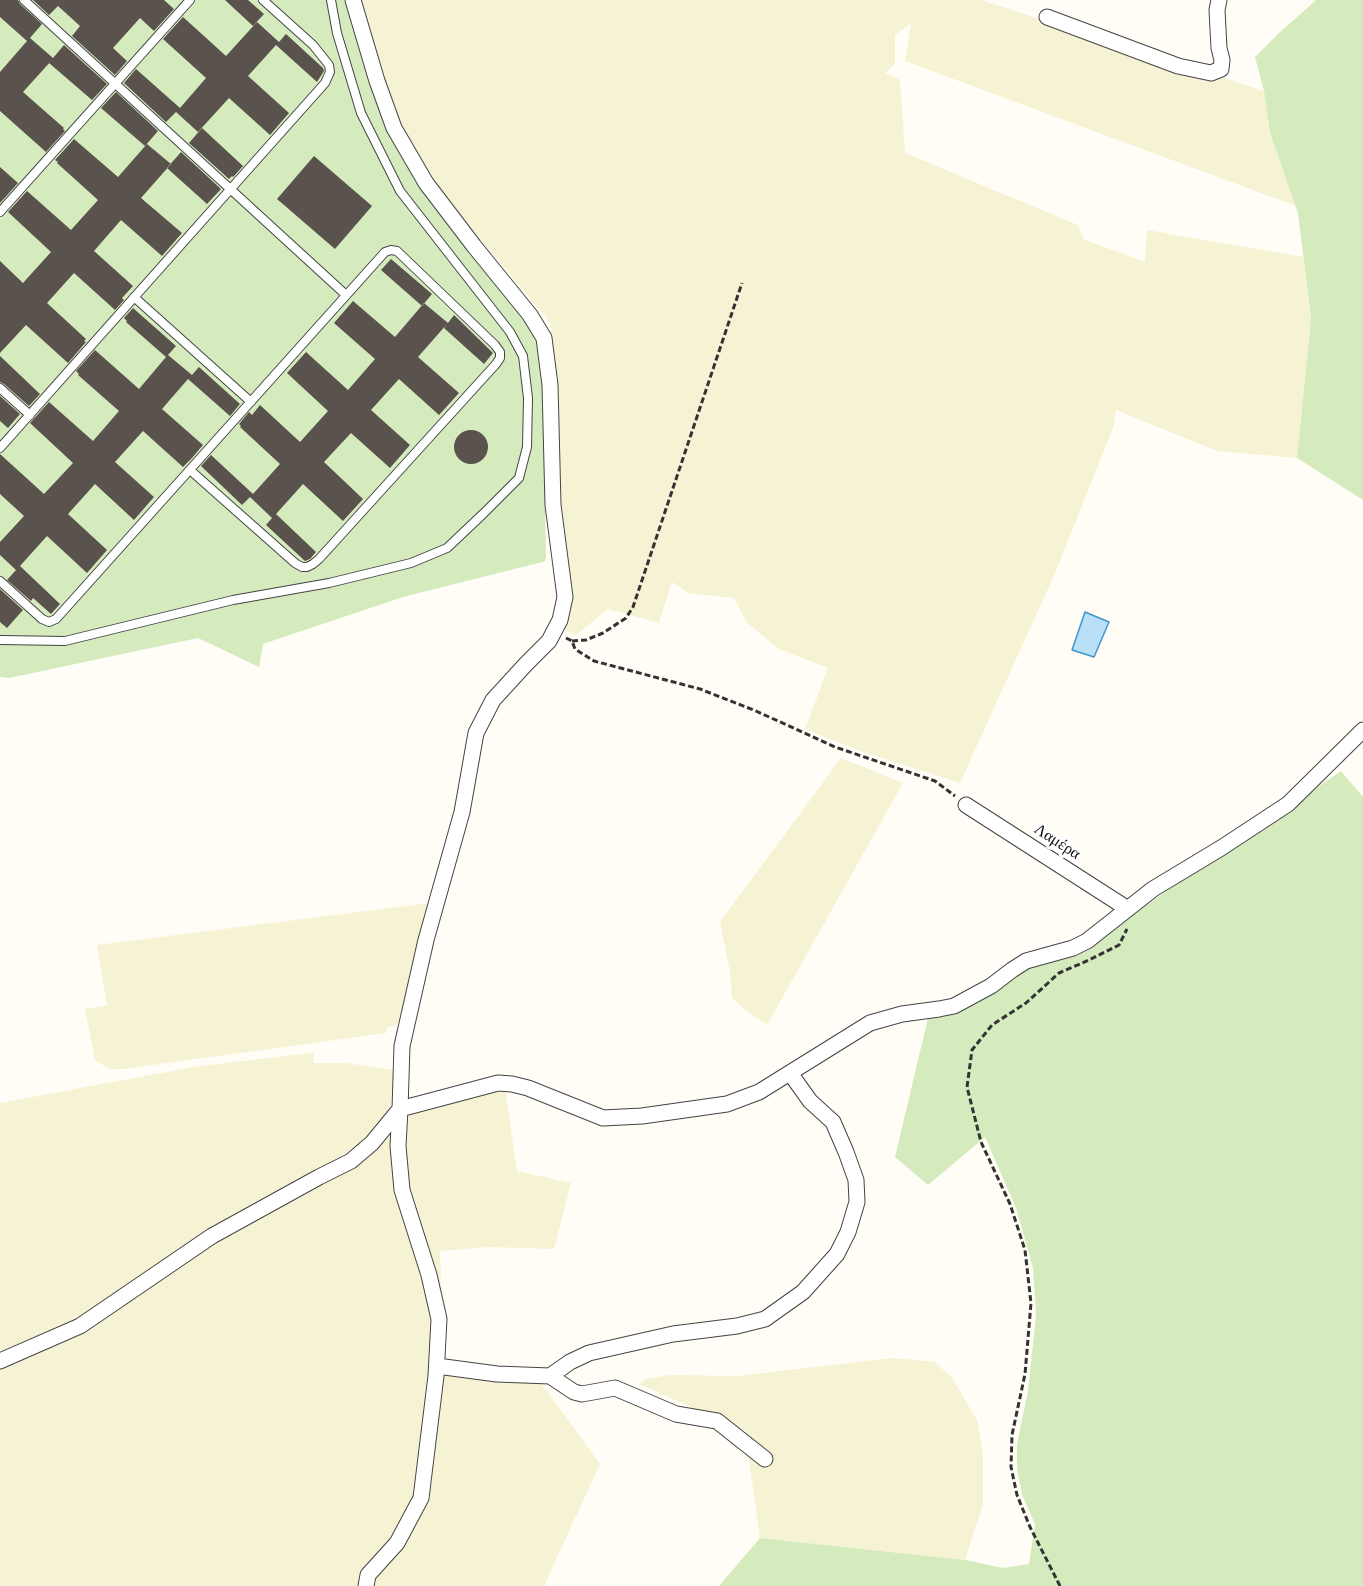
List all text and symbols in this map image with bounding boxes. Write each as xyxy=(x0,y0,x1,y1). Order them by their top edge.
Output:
street label: Λαμέρα xyxy=(1030,820,1084,864)

